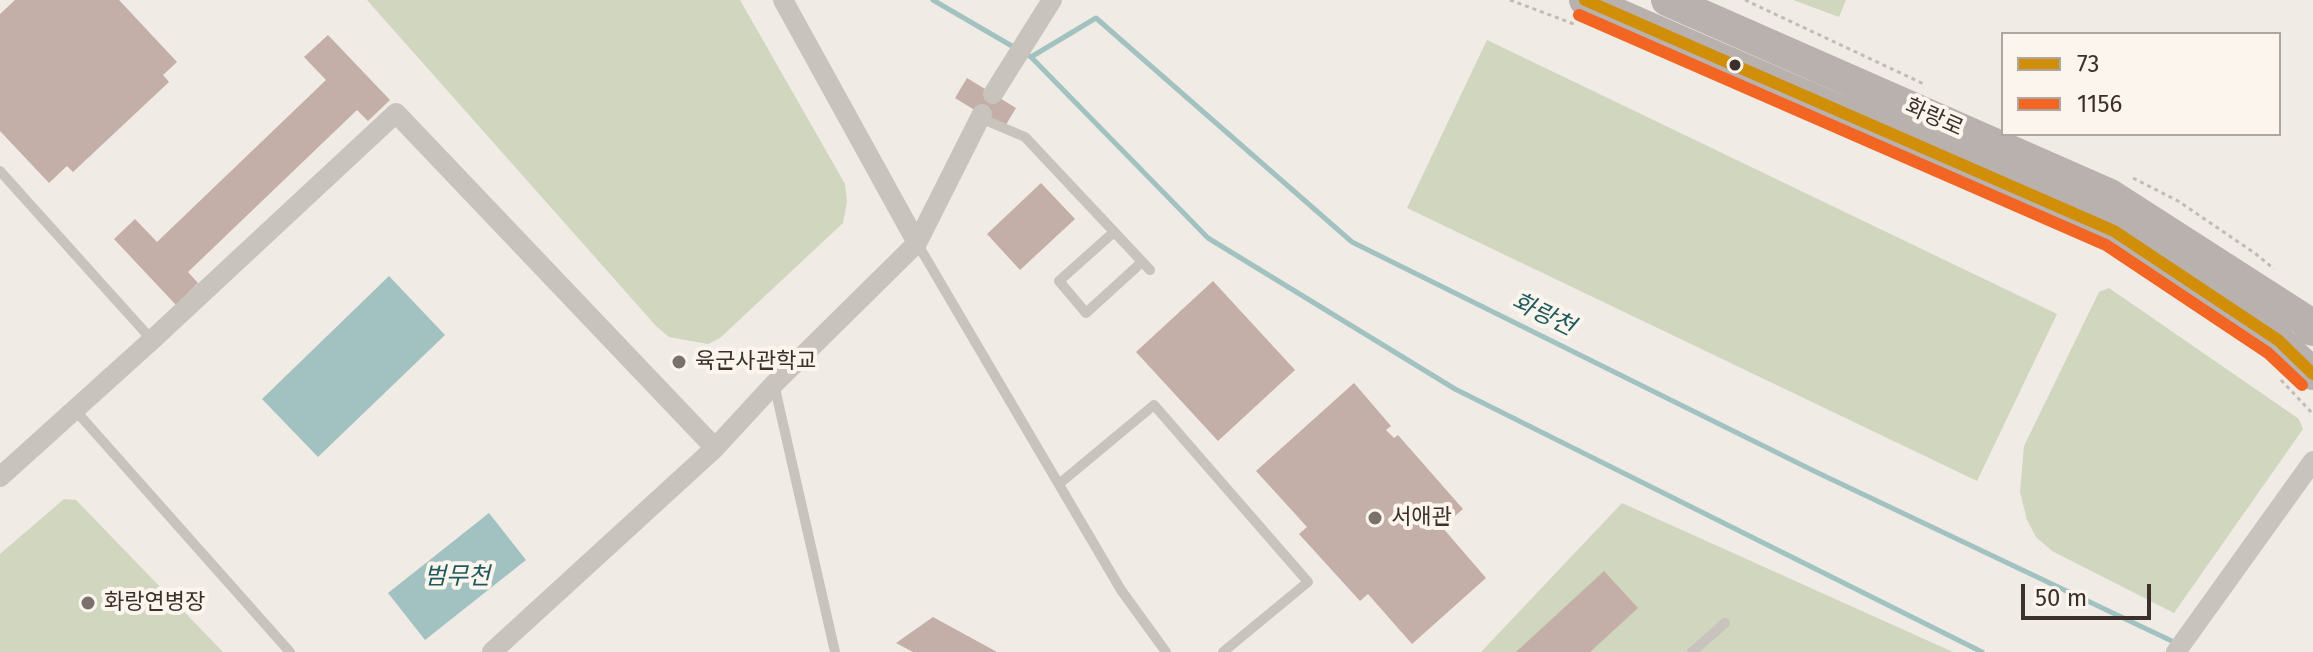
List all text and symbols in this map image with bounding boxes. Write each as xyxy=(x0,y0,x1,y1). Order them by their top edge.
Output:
legend xyxy=(2001,32,2281,136)
text: 73 xyxy=(2077,50,2099,78)
unlabelled marker xyxy=(1727,57,1743,73)
text: 1156 xyxy=(2077,90,2122,118)
street label: 화랑로 xyxy=(1901,94,1967,142)
water label: 화랑천 xyxy=(1507,288,1579,342)
place label: 육군사관학교 xyxy=(695,349,816,375)
marker: 육군사관학교 xyxy=(670,353,688,371)
place label: 서애관 xyxy=(1391,505,1452,531)
marker: 서애관 xyxy=(1366,509,1384,527)
water label: 범무천 xyxy=(424,563,490,591)
scale bar xyxy=(2025,568,2155,618)
text: 50 m xyxy=(2035,584,2087,612)
place label: 화랑연병장 xyxy=(104,590,205,616)
marker: 화랑연병장 xyxy=(79,594,97,612)

